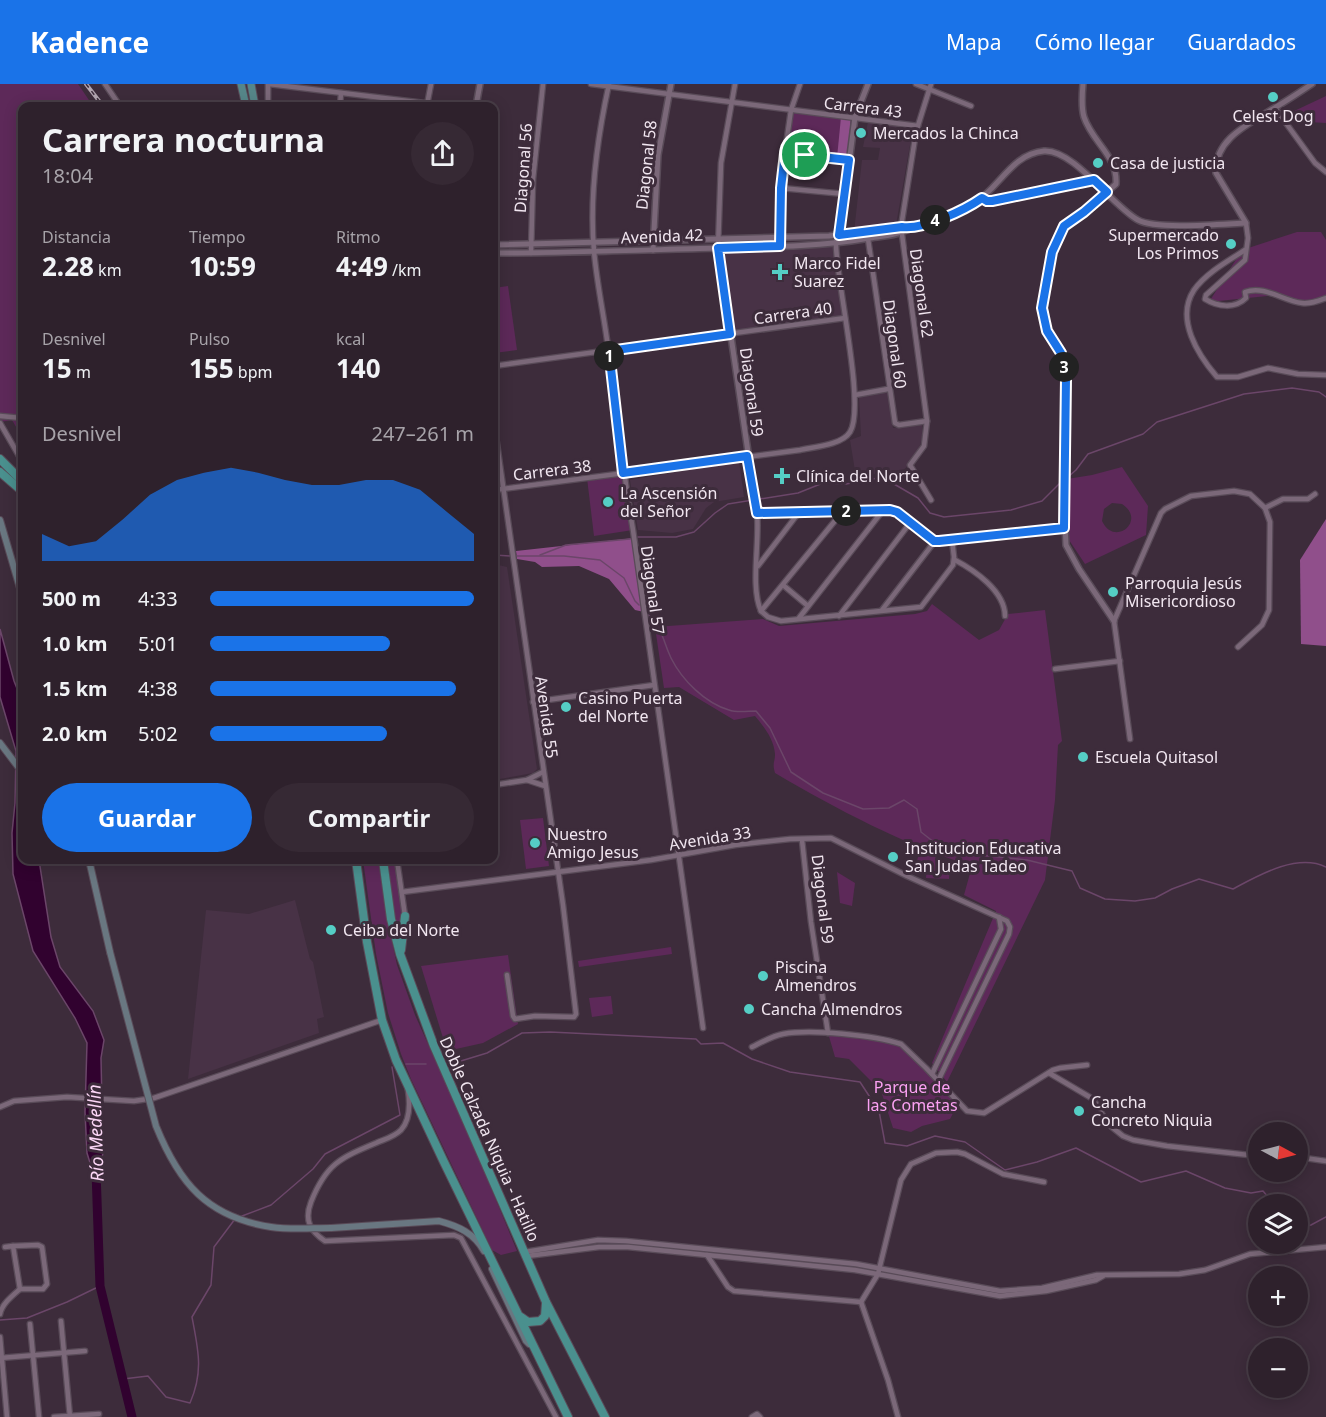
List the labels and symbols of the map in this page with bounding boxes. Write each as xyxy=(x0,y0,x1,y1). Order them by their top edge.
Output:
marker: Celest Dog xyxy=(1266,90,1280,104)
street label: Carrera 43 xyxy=(823,91,903,123)
place label: Celest Dog xyxy=(1232,105,1314,127)
street label: Diagonal 58 xyxy=(630,119,662,211)
street label: Diagonal 56 xyxy=(509,122,537,214)
place label: Mercados la Chinca xyxy=(873,122,1019,144)
marker: Mercados la Chinca xyxy=(854,126,868,140)
pin xyxy=(779,129,830,180)
place label: Casa de justicia xyxy=(1110,152,1225,174)
marker: Casa de justicia xyxy=(1091,156,1105,170)
pin: 4 xyxy=(920,205,950,235)
street label: Avenida 42 xyxy=(620,224,704,248)
place label: Supermercado Los Primos xyxy=(1108,224,1219,264)
marker: Supermercado Los Primos xyxy=(1224,237,1238,251)
street label: Diagonal 62 xyxy=(905,247,939,339)
place label: Marco Fidel Suarez xyxy=(794,252,881,292)
marker: Marco Fidel Suarez xyxy=(771,263,789,281)
street label: Carrera 40 xyxy=(752,297,834,329)
street label: Diagonal 60 xyxy=(878,298,912,390)
pin: 1 xyxy=(594,341,624,371)
street label: Diagonal 59 xyxy=(735,346,769,438)
pin: 3 xyxy=(1049,352,1079,382)
street label: Carrera 38 xyxy=(512,454,592,486)
place label: Clínica del Norte xyxy=(796,465,920,487)
marker: Clínica del Norte xyxy=(773,467,791,485)
place label: La Ascensión del Señor xyxy=(620,482,717,522)
marker: La Ascensión del Señor xyxy=(601,495,615,509)
pin: 2 xyxy=(831,496,861,526)
street label: Diagonal 57 xyxy=(636,544,670,636)
place label: Parroquia Jesús Misericordioso xyxy=(1125,572,1242,612)
marker: Parroquia Jesús Misericordioso xyxy=(1106,585,1120,599)
street label: Avenida 55 xyxy=(530,675,564,759)
place label: Casino Puerta del Norte xyxy=(578,687,683,727)
marker: Casino Puerta del Norte xyxy=(559,700,573,714)
place label: Escuela Quitasol xyxy=(1095,746,1218,768)
marker: Escuela Quitasol xyxy=(1076,750,1090,764)
street label: Avenida 33 xyxy=(667,821,753,855)
place label: Nuestro Amigo Jesus xyxy=(547,823,639,863)
marker: Nuestro Amigo Jesus xyxy=(528,836,542,850)
place label: Institucion Educativa San Judas Tadeo xyxy=(905,837,1061,877)
marker: Institucion Educativa San Judas Tadeo xyxy=(886,850,900,864)
street label: Diagonal 59 xyxy=(807,853,839,945)
place label: Ceiba del Norte xyxy=(343,919,460,941)
marker: Ceiba del Norte xyxy=(324,923,338,937)
place label: Piscina Almendros xyxy=(775,956,857,996)
marker: Piscina Almendros xyxy=(756,969,770,983)
place label: Cancha Almendros xyxy=(761,998,902,1020)
marker: Cancha Almendros xyxy=(742,1002,756,1016)
street label: Doble Calzada Niquia - Hatillo xyxy=(435,1033,545,1245)
park label: Parque de las Cometas xyxy=(866,1076,958,1116)
water label: Río Medellín xyxy=(81,1084,109,1182)
place label: Cancha Concreto Niquia xyxy=(1091,1091,1212,1131)
marker: Cancha Concreto Niquia xyxy=(1072,1104,1086,1118)
north arrow xyxy=(1248,1122,1308,1182)

